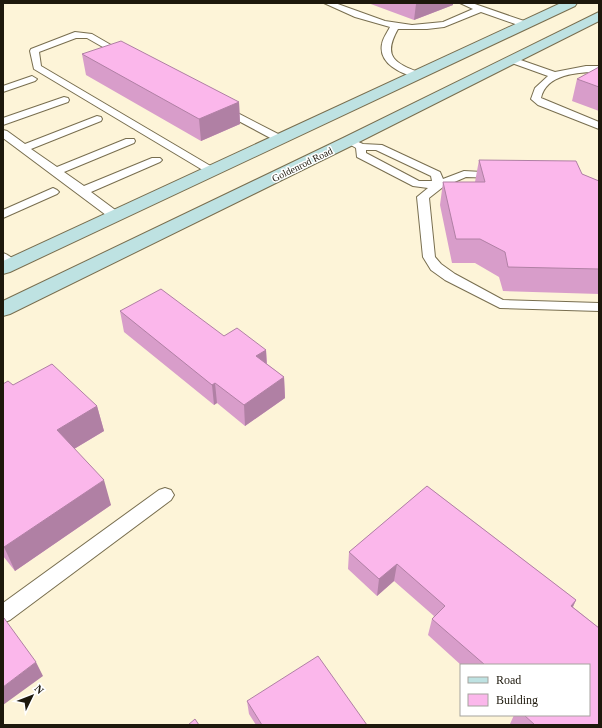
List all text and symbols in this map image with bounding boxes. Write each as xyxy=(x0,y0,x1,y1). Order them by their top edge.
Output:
street label: Goldenrod Road xyxy=(270,145,334,184)
legend xyxy=(460,664,590,716)
text: Road xyxy=(496,673,521,687)
north arrow xyxy=(12,676,52,716)
text: N xyxy=(32,682,46,696)
text: Building xyxy=(496,693,538,707)

